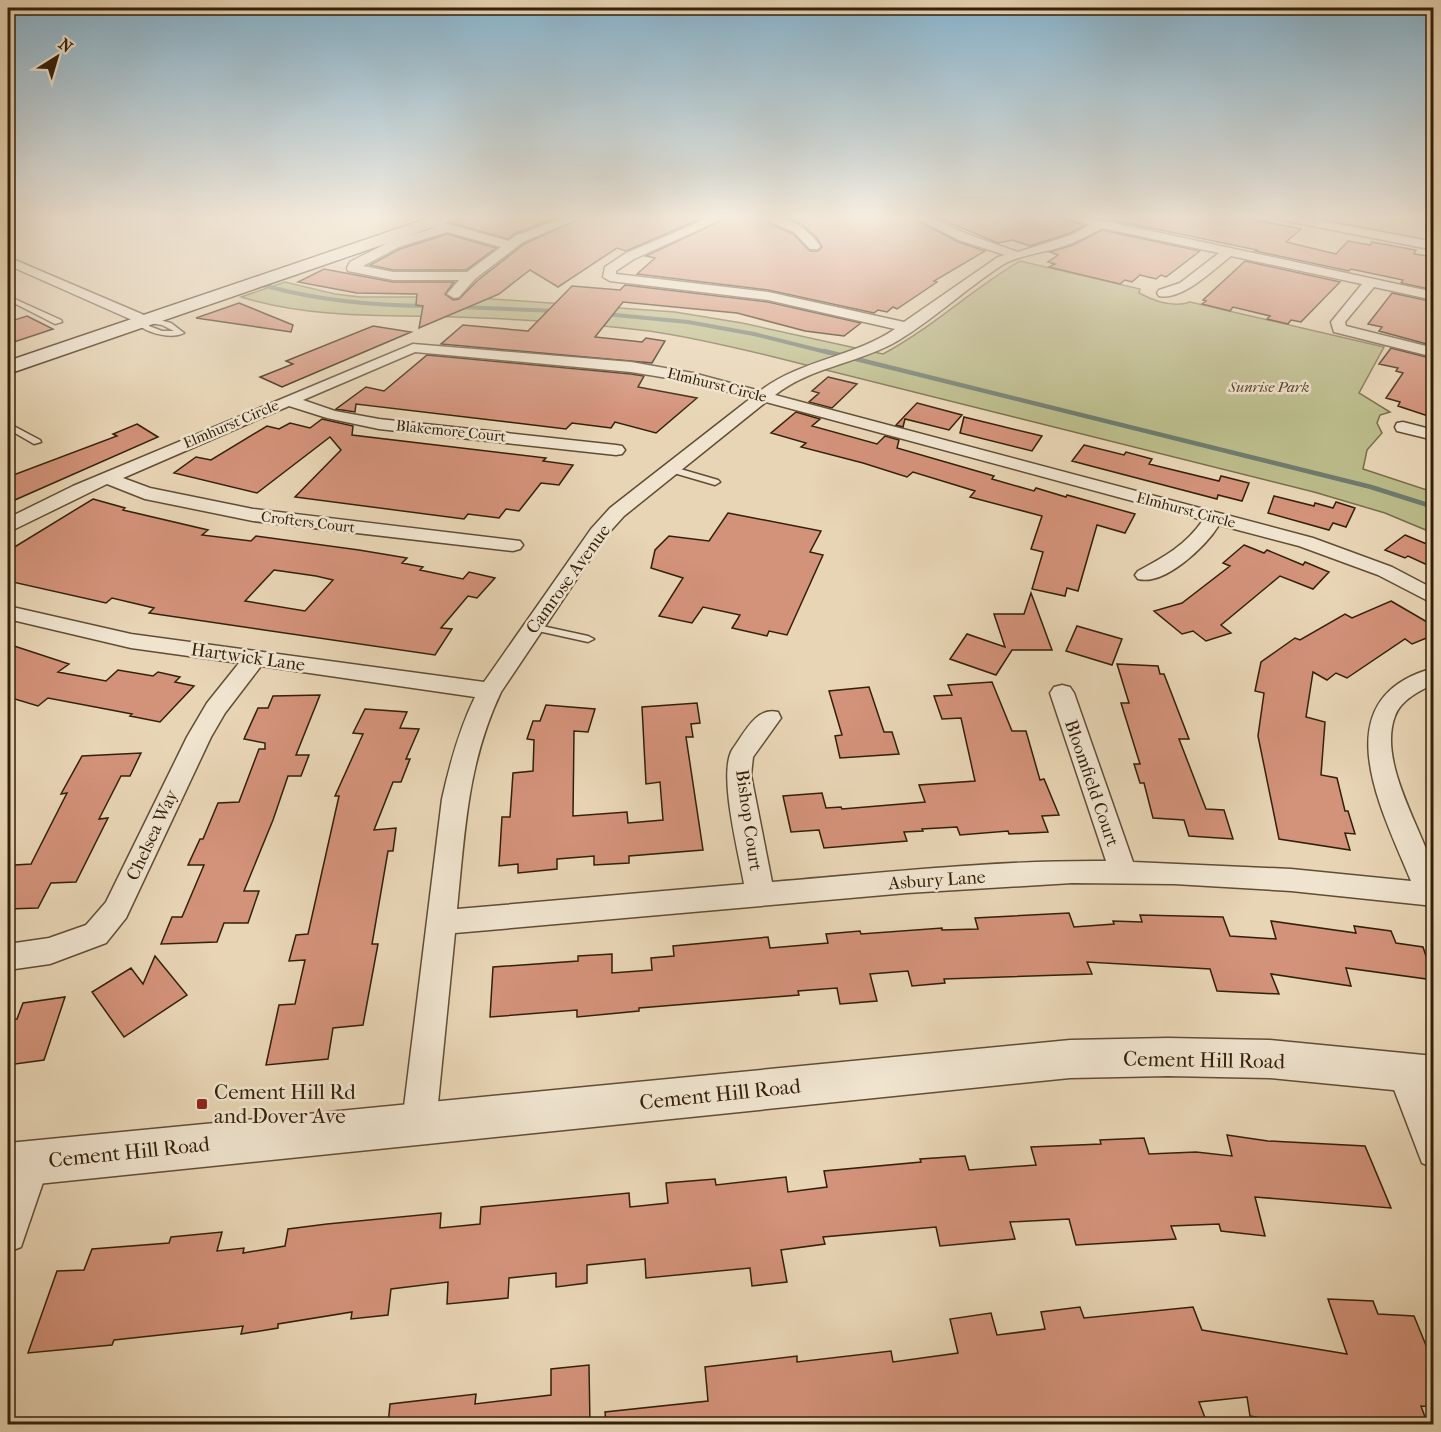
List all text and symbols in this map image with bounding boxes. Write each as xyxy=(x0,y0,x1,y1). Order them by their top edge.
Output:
north arrow xyxy=(27,27,87,87)
text: N xyxy=(55,34,77,57)
street label: Elmhurst Circle xyxy=(665,364,769,406)
park label: Sunrise Park xyxy=(1228,378,1310,396)
street label: Elmhurst Circle xyxy=(181,396,282,452)
street label: Blakemore Court xyxy=(395,416,508,446)
street label: Elmhurst Circle xyxy=(1135,488,1238,532)
street label: Crofters Court xyxy=(260,507,357,537)
street label: Camrose Avenue xyxy=(522,521,615,638)
street label: Hartwick Lane xyxy=(190,639,306,676)
street label: Bloomfield Court xyxy=(1060,717,1123,850)
street label: Bishop Court xyxy=(731,768,766,873)
street label: Chelsea Way xyxy=(122,785,183,884)
street label: Asbury Lane xyxy=(887,867,986,894)
street label: Cement Hill Road xyxy=(1123,1047,1286,1073)
street label: Cement Hill Road xyxy=(638,1074,802,1114)
place label: Cement Hill Rd and Dover Ave xyxy=(214,1080,356,1128)
marker: Cement Hill Rd and Dover Ave xyxy=(195,1097,209,1111)
street label: Cement Hill Road xyxy=(47,1132,211,1172)

